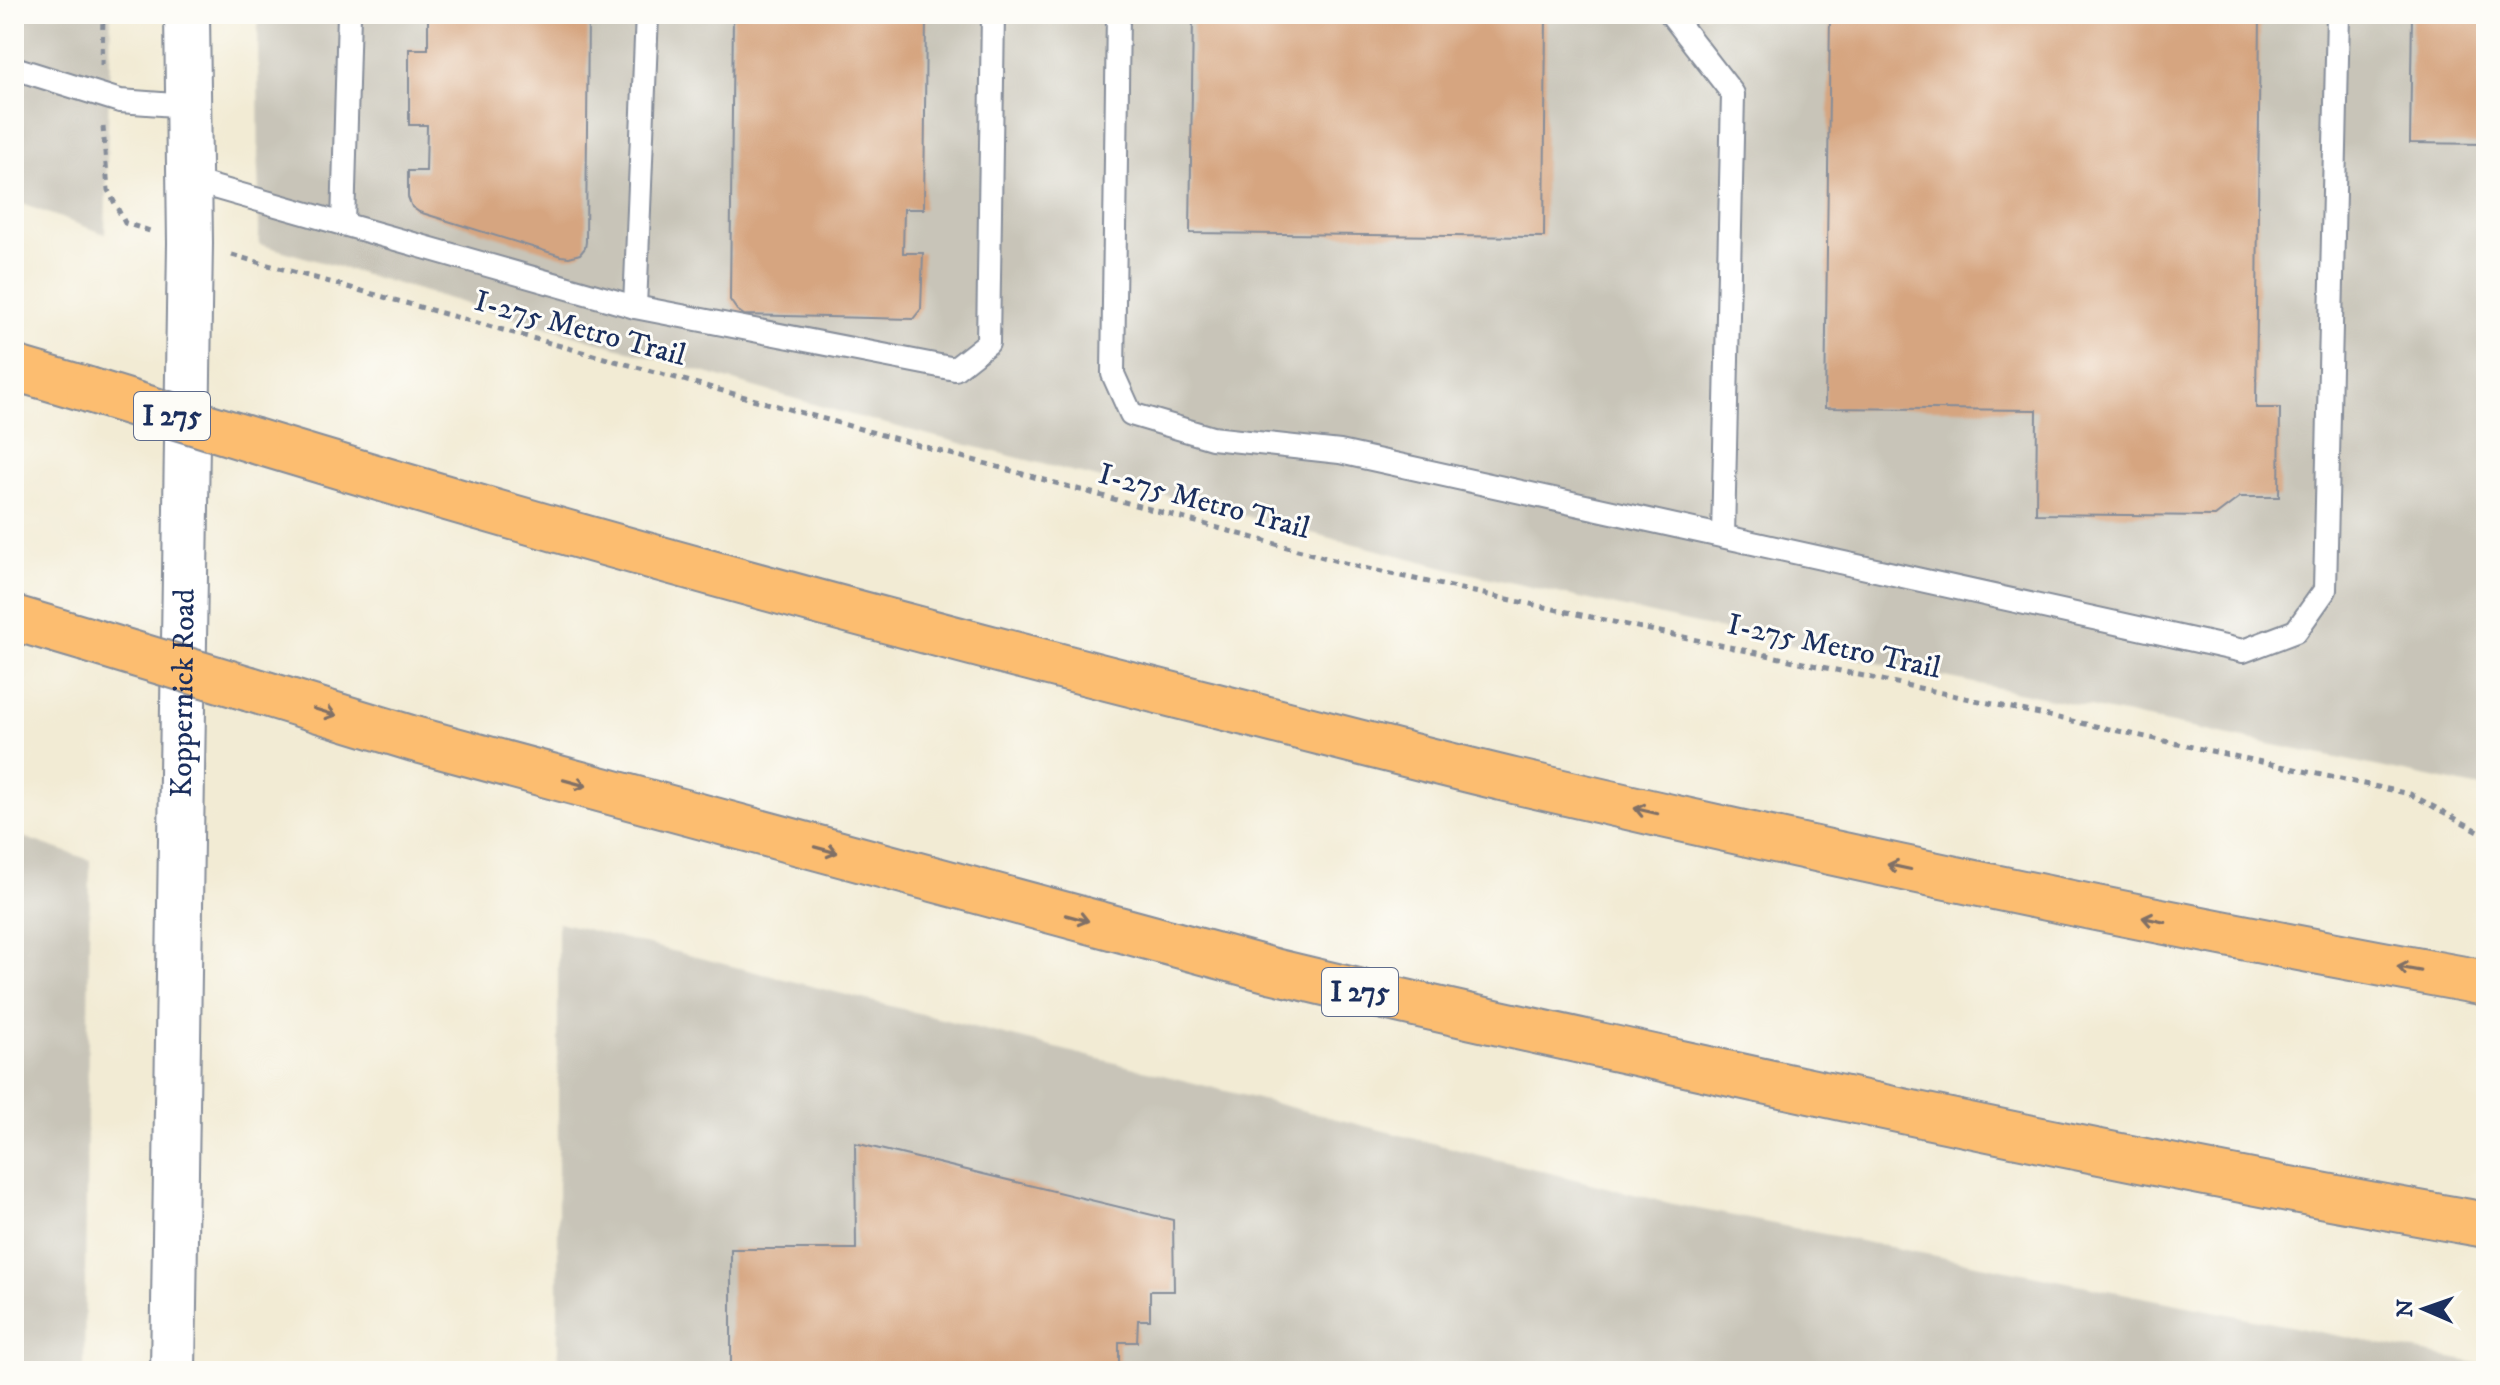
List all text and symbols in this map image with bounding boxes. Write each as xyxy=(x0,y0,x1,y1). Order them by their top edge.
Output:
street label: I-275 Metro Trail xyxy=(470,283,690,375)
road number: I 275 xyxy=(134,392,210,440)
street label: I-275 Metro Trail xyxy=(1094,456,1314,548)
street label: Koppernick Road xyxy=(163,588,203,798)
street label: I-275 Metro Trail xyxy=(1724,606,1944,688)
one-way arrow xyxy=(311,705,337,720)
one-way arrow xyxy=(561,776,587,791)
one-way arrow xyxy=(1633,803,1659,818)
one-way arrow xyxy=(812,844,838,859)
one-way arrow xyxy=(1887,859,1913,874)
one-way arrow xyxy=(1063,911,1089,926)
one-way arrow xyxy=(2142,911,2167,926)
one-way arrow xyxy=(2397,961,2422,976)
road number: I 275 xyxy=(1322,968,1398,1016)
north arrow xyxy=(2384,1269,2464,1349)
text: N xyxy=(2392,1299,2419,1318)

